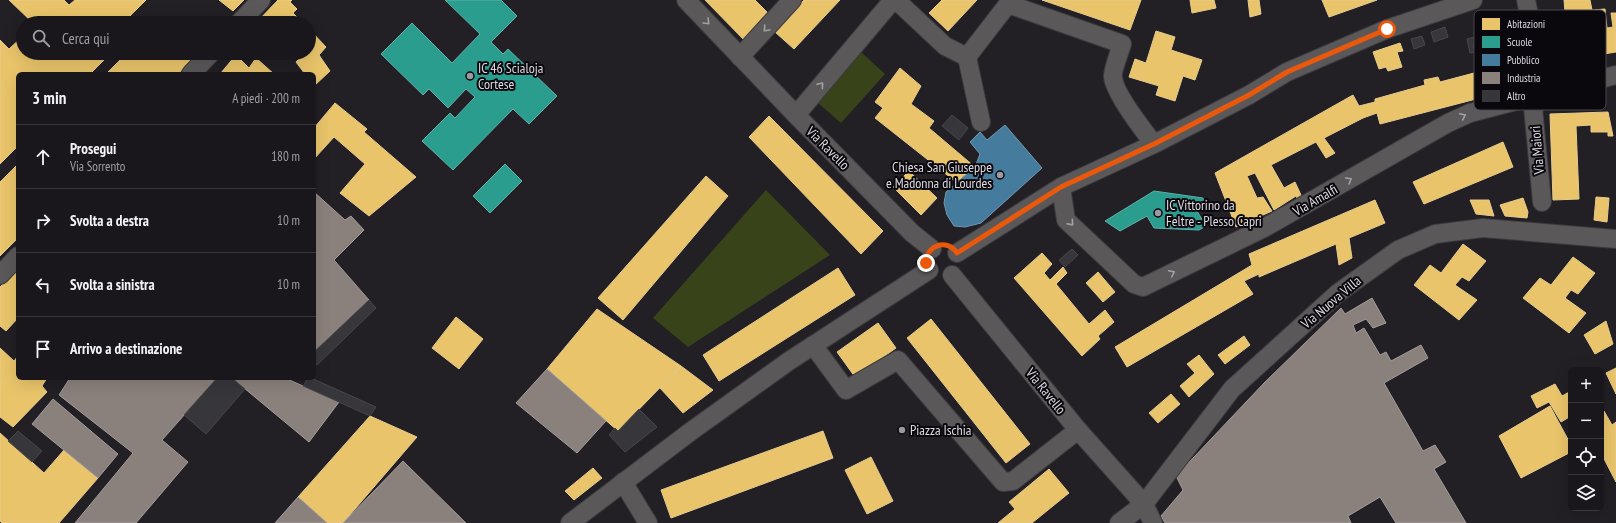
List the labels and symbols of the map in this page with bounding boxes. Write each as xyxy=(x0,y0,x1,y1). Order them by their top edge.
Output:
legend xyxy=(1474,10,1606,110)
one-way arrow xyxy=(702,17,710,25)
text: Abitazioni xyxy=(1507,17,1545,31)
route start xyxy=(1378,20,1396,38)
one-way arrow xyxy=(764,24,771,31)
text: Scuole xyxy=(1507,35,1533,49)
text: Pubblico xyxy=(1507,53,1540,67)
place label: IC 46 Scialoja Cortese xyxy=(478,59,543,93)
marker: IC 46 Scialoja Cortese xyxy=(465,71,475,81)
text: Industria xyxy=(1507,71,1540,85)
one-way arrow xyxy=(816,83,823,90)
text: Altro xyxy=(1507,89,1526,103)
one-way arrow xyxy=(1458,113,1466,121)
street label: Via Ravello xyxy=(802,122,854,174)
street label: Via Maiori xyxy=(1526,125,1548,176)
place label: Chiesa San Giuseppe e Madonna di Lourdes xyxy=(886,158,992,192)
marker: Chiesa San Giuseppe e Madonna di Lourdes xyxy=(995,170,1005,180)
one-way arrow xyxy=(1345,177,1352,184)
street label: Via Amalfi xyxy=(1289,180,1340,220)
place label: IC Vittorino da Feltre - Plesso Capri xyxy=(1166,196,1262,230)
marker: IC Vittorino da Feltre - Plesso Capri xyxy=(1153,208,1163,218)
one-way arrow xyxy=(1066,219,1073,226)
route end xyxy=(917,254,935,272)
one-way arrow xyxy=(1168,270,1176,278)
street label: Via Nuova Villa xyxy=(1297,272,1365,333)
street label: Via Ravello xyxy=(1021,363,1070,418)
place label: Piazza Ischia xyxy=(910,421,971,439)
marker: Piazza Ischia xyxy=(897,425,907,435)

